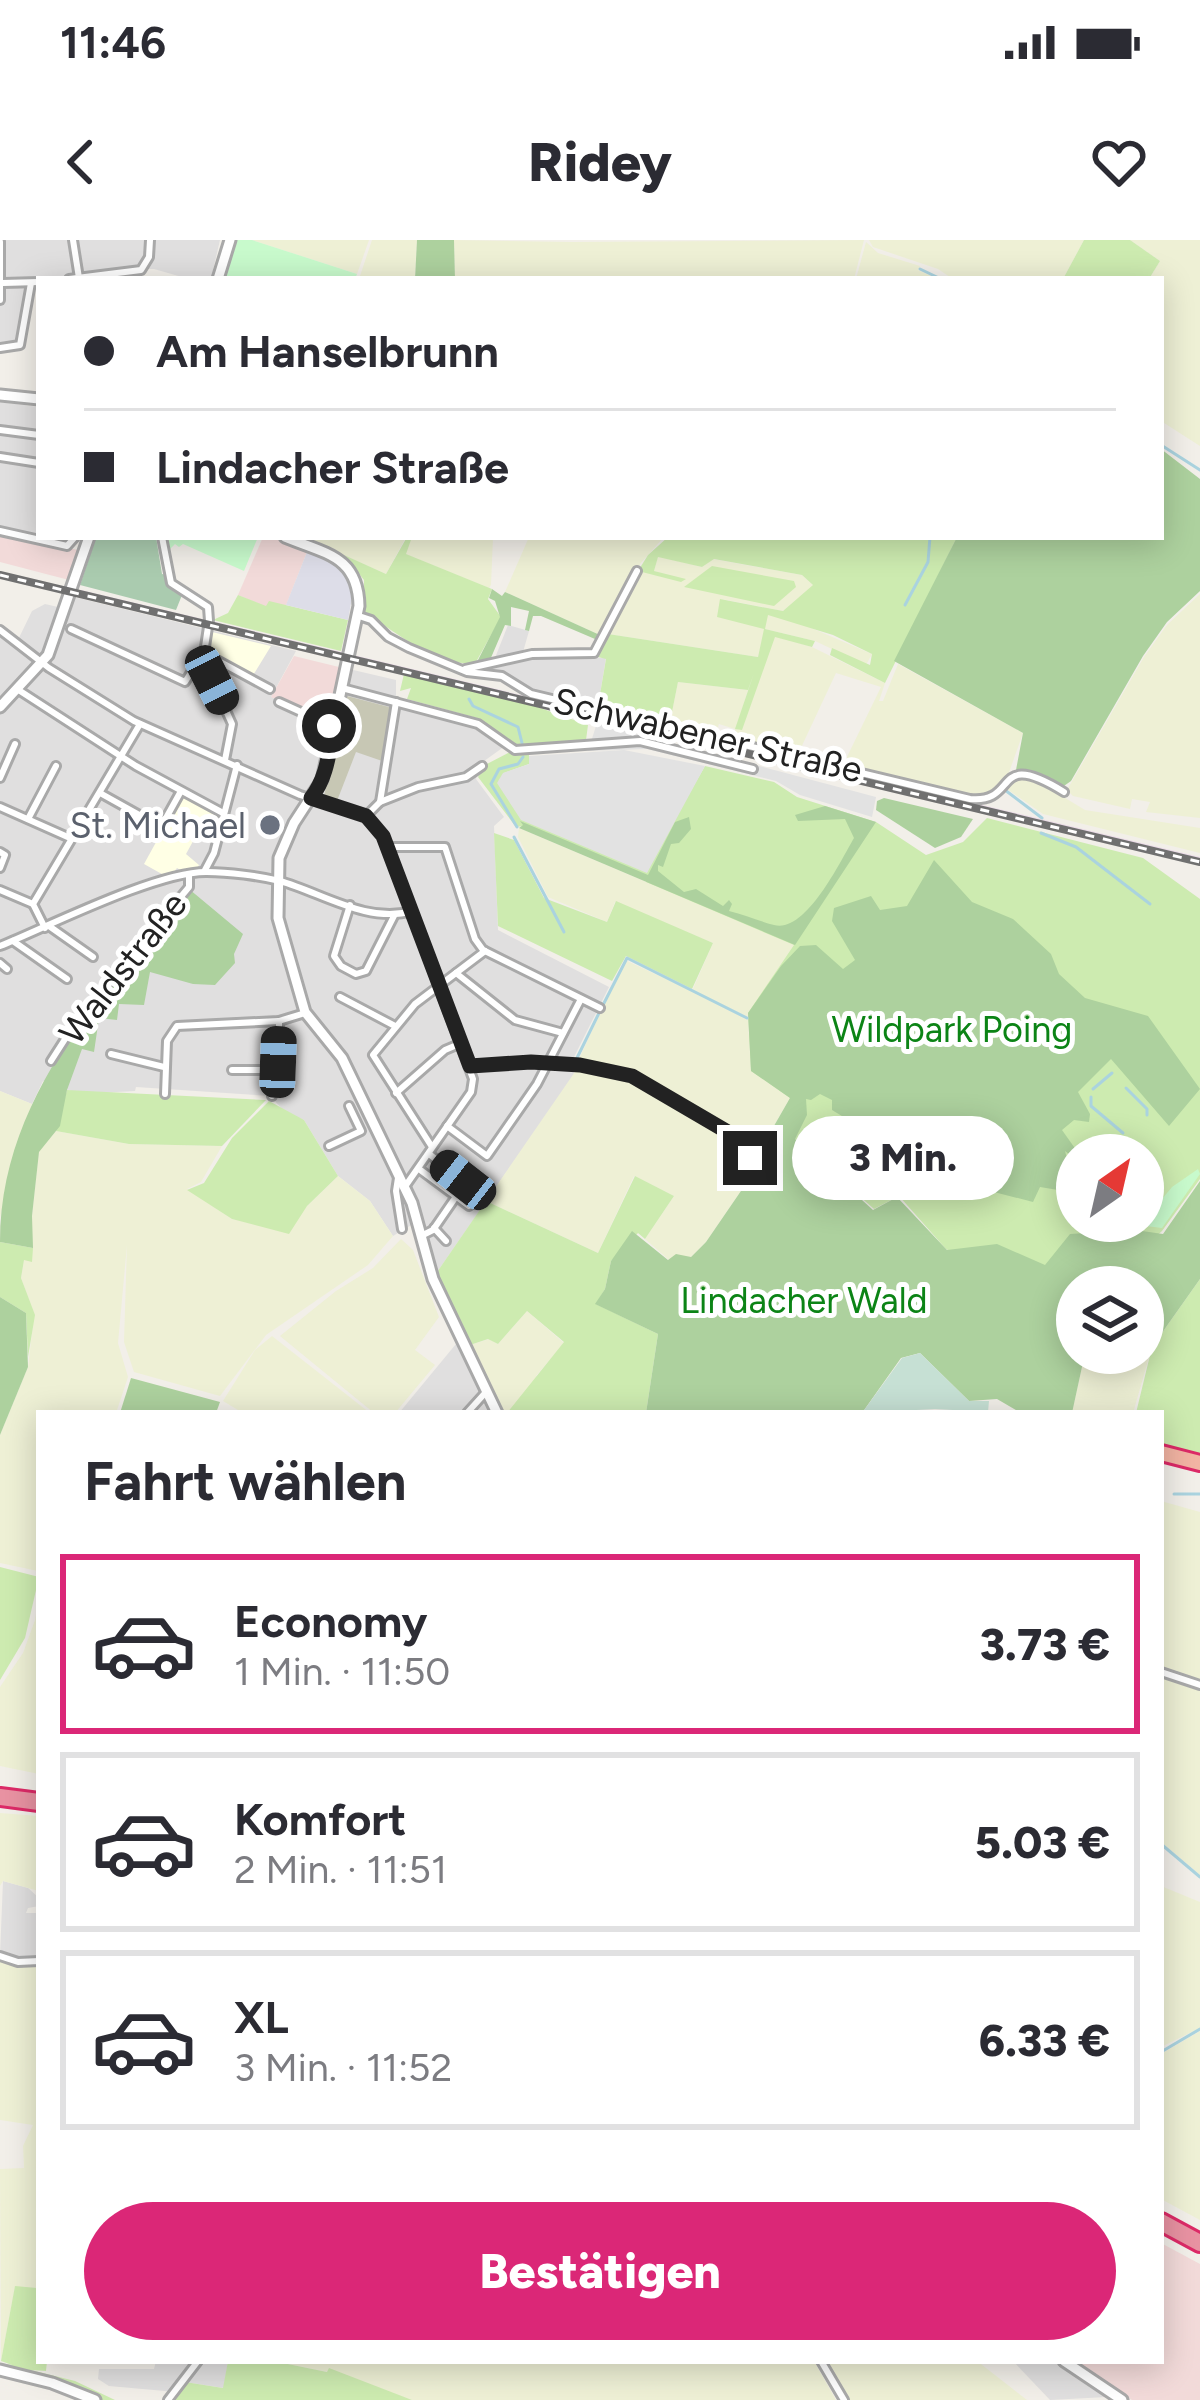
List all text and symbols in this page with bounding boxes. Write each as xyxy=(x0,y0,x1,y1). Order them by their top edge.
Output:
text: 11:46 xyxy=(60,15,166,69)
icon: back xyxy=(48,129,114,195)
icon: heart xyxy=(1086,129,1152,195)
text: Ridey xyxy=(528,130,672,195)
text: Am Hanselbrunn xyxy=(156,324,499,378)
text: Lindacher Straße xyxy=(156,440,509,494)
car xyxy=(180,640,244,720)
street label: Schwabener Straße xyxy=(550,679,866,791)
route start xyxy=(302,699,356,753)
place label: St. Michael xyxy=(70,804,246,847)
marker: St. Michael xyxy=(257,812,283,838)
street label: Waldstraße xyxy=(50,883,196,1053)
park label: Wildpark Poing xyxy=(831,1008,1073,1051)
car xyxy=(259,1025,297,1099)
callout: 3 Min. xyxy=(792,1116,1014,1200)
route end xyxy=(723,1131,777,1185)
text: 3 Min. xyxy=(849,1134,957,1181)
north arrow xyxy=(1056,1134,1164,1242)
map controls xyxy=(1056,1134,1164,1374)
car xyxy=(424,1144,502,1216)
button: layers xyxy=(1056,1266,1164,1374)
park label: Lindacher Wald xyxy=(680,1279,928,1322)
text: Fahrt wählen xyxy=(84,1449,406,1514)
icon: car xyxy=(90,1590,198,1698)
text: Economy xyxy=(234,1594,427,1648)
text: 3.73 € xyxy=(980,1617,1110,1671)
text: 1 Min. · 11:50 xyxy=(234,1648,450,1695)
icon: car xyxy=(90,1788,198,1896)
text: Komfort xyxy=(234,1792,406,1846)
text: 5.03 € xyxy=(975,1815,1110,1869)
text: 2 Min. · 11:51 xyxy=(234,1846,447,1893)
icon: car xyxy=(90,1986,198,2094)
text: XL xyxy=(234,1990,289,2044)
text: 6.33 € xyxy=(979,2013,1110,2067)
text: 3 Min. · 11:52 xyxy=(234,2044,452,2091)
button: Bestätigen xyxy=(84,2202,1116,2340)

